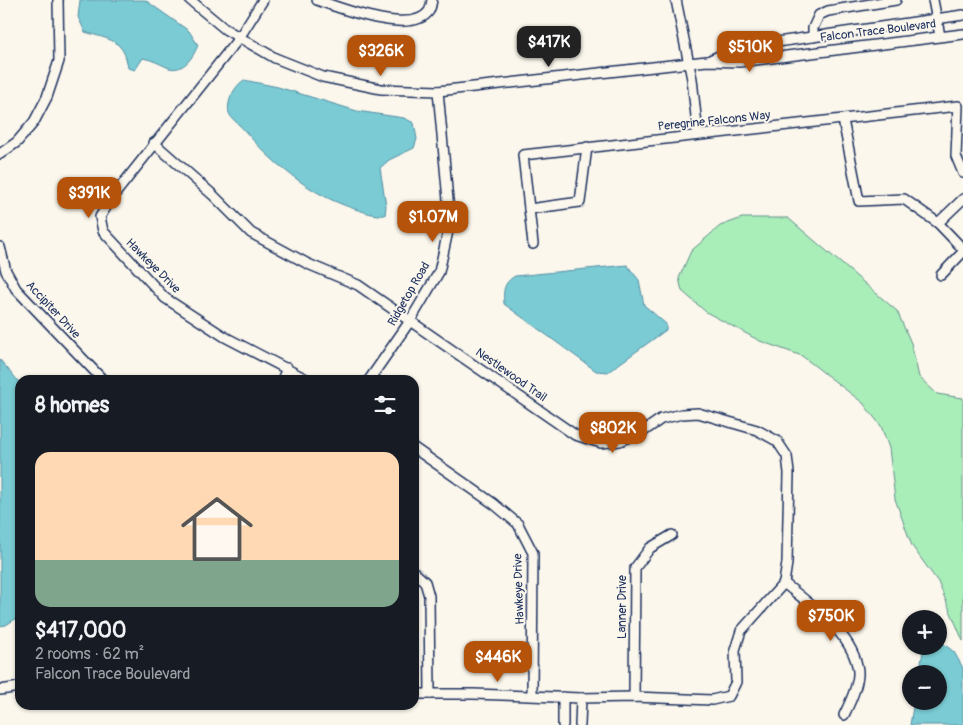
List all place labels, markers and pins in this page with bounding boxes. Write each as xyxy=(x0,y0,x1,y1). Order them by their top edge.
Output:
pin: $417K xyxy=(514,26,584,68)
pin: $510K xyxy=(715,30,785,73)
pin: $326K xyxy=(346,34,416,77)
pin: $391K xyxy=(54,176,124,219)
pin: $1.07M xyxy=(392,200,474,243)
pin: $802K xyxy=(578,412,648,454)
pin: $750K xyxy=(796,600,866,642)
pin: $446K xyxy=(463,640,533,683)

